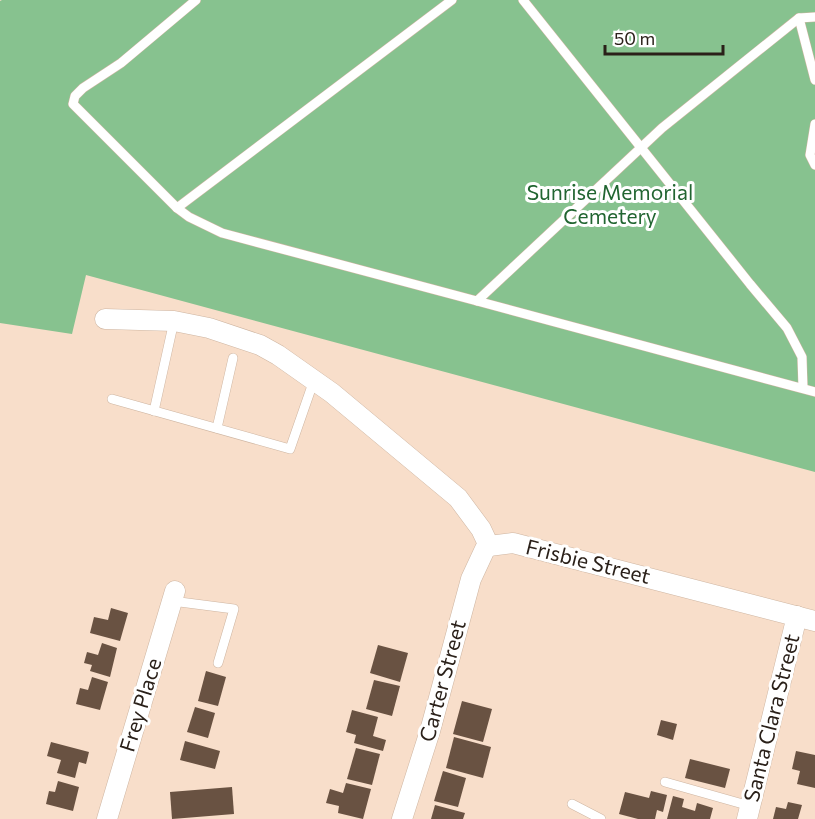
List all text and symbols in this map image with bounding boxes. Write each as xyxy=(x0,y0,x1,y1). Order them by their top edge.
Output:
scale bar xyxy=(605,18,724,56)
text: 50 m xyxy=(614,27,655,49)
park label: Sunrise Memorial Cemetery xyxy=(527,179,693,228)
street label: Frisbie Street xyxy=(524,533,653,588)
street label: Carter Street xyxy=(413,617,470,744)
street label: Santa Clara Street xyxy=(738,631,804,804)
street label: Frey Place xyxy=(114,655,166,754)

